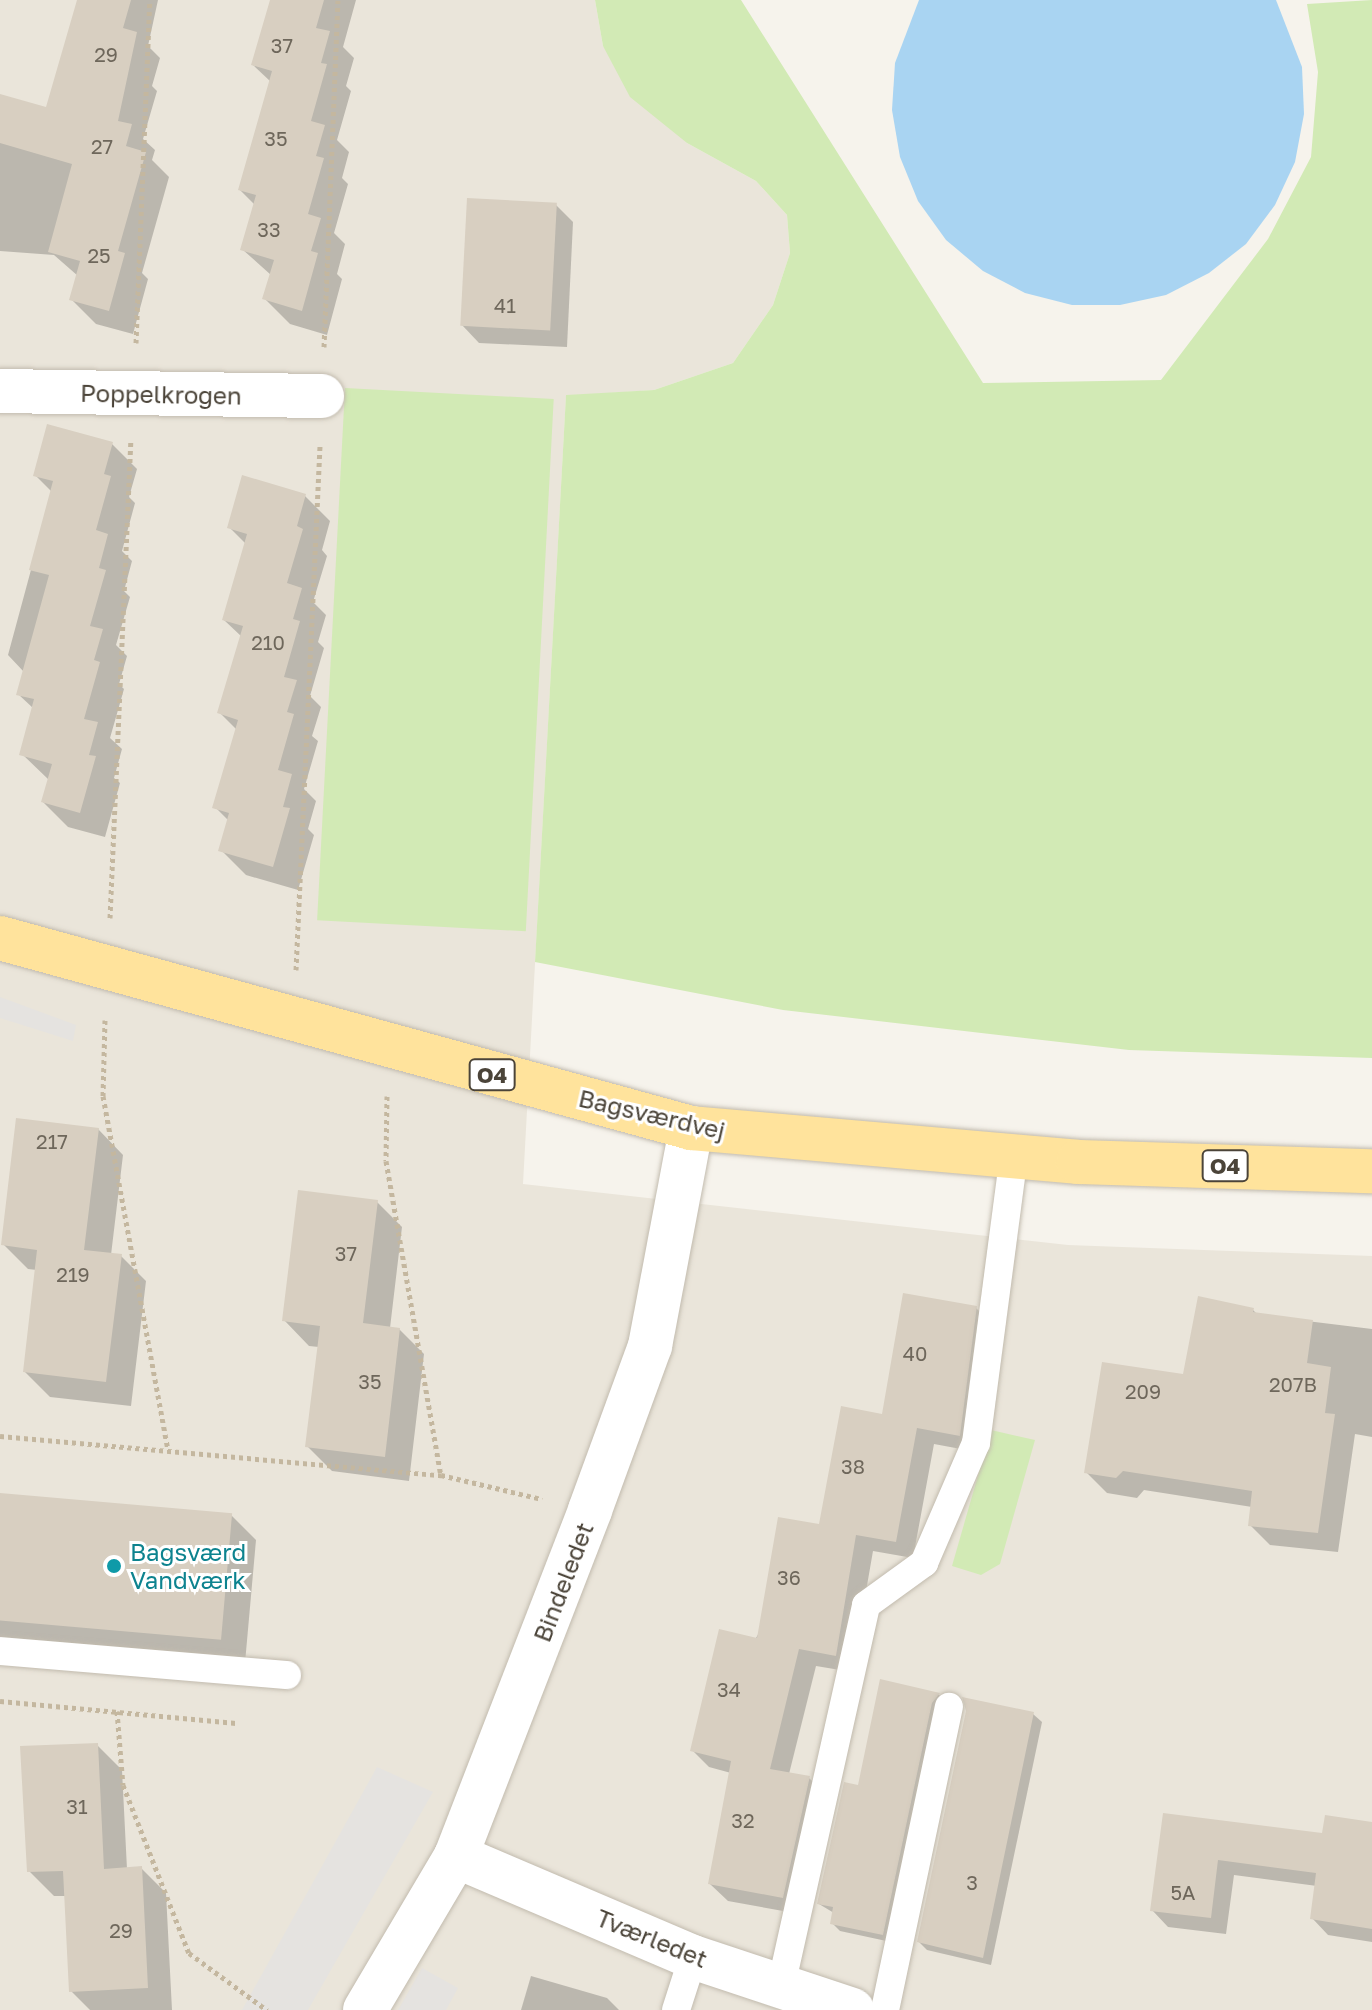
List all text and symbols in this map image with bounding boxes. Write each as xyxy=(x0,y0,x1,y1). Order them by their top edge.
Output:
house number: 37 xyxy=(271,33,293,57)
house number: 29 xyxy=(94,42,118,66)
house number: 35 xyxy=(264,126,288,150)
house number: 27 xyxy=(91,134,113,158)
house number: 33 xyxy=(257,217,281,241)
house number: 25 xyxy=(87,243,111,267)
house number: 41 xyxy=(494,293,516,317)
street label: Poppelkrogen xyxy=(80,378,242,410)
house number: 210 xyxy=(251,630,285,654)
road number: O4 xyxy=(468,1057,516,1093)
street label: Bagsværdvej xyxy=(576,1083,728,1145)
house number: 217 xyxy=(36,1129,68,1153)
road number: O4 xyxy=(1201,1148,1249,1184)
house number: 37 xyxy=(335,1241,357,1265)
house number: 219 xyxy=(56,1262,90,1286)
house number: 40 xyxy=(903,1341,927,1365)
house number: 35 xyxy=(358,1369,382,1393)
house number: 207B xyxy=(1269,1372,1317,1396)
house number: 209 xyxy=(1125,1379,1161,1403)
house number: 38 xyxy=(841,1454,865,1478)
street label: Bindeledet xyxy=(527,1518,599,1646)
place label: Bagsværd Vandværk xyxy=(130,1538,246,1594)
marker: Bagsværd Vandværk xyxy=(105,1557,123,1575)
house number: 36 xyxy=(777,1565,801,1589)
house number: 34 xyxy=(717,1677,741,1701)
house number: 31 xyxy=(66,1794,88,1818)
house number: 32 xyxy=(731,1808,755,1832)
house number: 3 xyxy=(966,1870,978,1894)
house number: 5A xyxy=(1171,1880,1195,1904)
street label: Tværledet xyxy=(592,1903,712,1973)
house number: 29 xyxy=(109,1918,133,1942)

